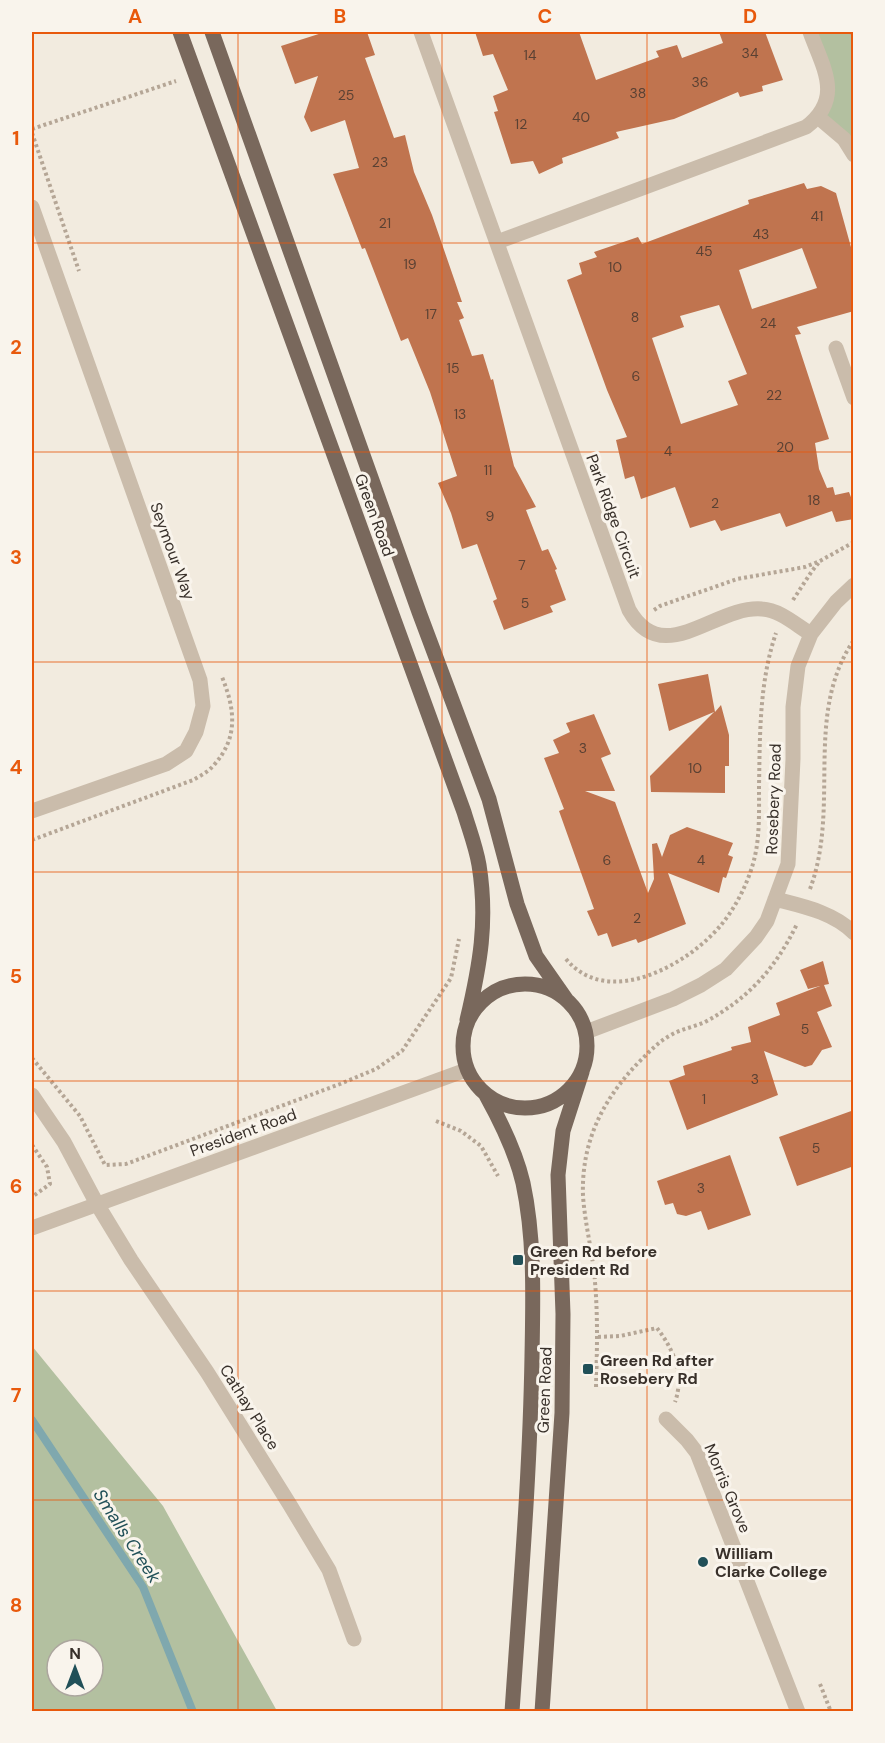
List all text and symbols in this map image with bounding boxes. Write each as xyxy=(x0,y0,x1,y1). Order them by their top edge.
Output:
text: A xyxy=(128,3,142,29)
text: B xyxy=(334,3,346,29)
text: C xyxy=(538,3,552,29)
text: D xyxy=(743,3,757,29)
house number: 34 xyxy=(742,44,759,62)
house number: 14 xyxy=(524,46,537,64)
house number: 36 xyxy=(691,73,709,91)
house number: 38 xyxy=(630,84,646,102)
house number: 25 xyxy=(338,86,354,104)
house number: 40 xyxy=(572,108,590,126)
house number: 12 xyxy=(515,115,527,133)
text: 1 xyxy=(12,125,20,151)
house number: 23 xyxy=(372,153,388,171)
house number: 41 xyxy=(811,207,823,225)
house number: 21 xyxy=(379,214,391,232)
house number: 43 xyxy=(753,225,769,243)
house number: 45 xyxy=(695,242,713,260)
house number: 19 xyxy=(403,255,417,273)
house number: 10 xyxy=(608,258,622,276)
house number: 17 xyxy=(425,305,437,323)
house number: 8 xyxy=(631,308,639,326)
house number: 24 xyxy=(760,314,777,332)
text: 2 xyxy=(10,334,22,360)
house number: 15 xyxy=(447,359,459,377)
house number: 6 xyxy=(632,367,640,385)
house number: 22 xyxy=(766,386,782,404)
house number: 13 xyxy=(454,405,466,423)
house number: 20 xyxy=(776,438,794,456)
house number: 4 xyxy=(664,442,673,460)
street label: Park Ridge Circuit xyxy=(581,451,646,581)
house number: 11 xyxy=(484,461,492,479)
street label: Green Road xyxy=(350,471,399,559)
house number: 18 xyxy=(808,491,820,509)
house number: 2 xyxy=(711,494,719,512)
street label: Seymour Way xyxy=(145,500,200,603)
house number: 9 xyxy=(486,507,495,525)
text: 3 xyxy=(10,544,22,570)
house number: 7 xyxy=(518,556,526,574)
house number: 5 xyxy=(521,594,529,612)
house number: 3 xyxy=(579,739,587,757)
street label: Rosebery Road xyxy=(761,743,786,855)
text: 4 xyxy=(10,754,23,780)
house number: 10 xyxy=(688,759,702,777)
house number: 6 xyxy=(603,851,611,869)
house number: 4 xyxy=(697,851,706,869)
house number: 2 xyxy=(633,909,641,927)
text: 5 xyxy=(10,963,22,989)
house number: 5 xyxy=(801,1020,809,1038)
house number: 3 xyxy=(751,1070,759,1088)
house number: 1 xyxy=(702,1090,706,1108)
street label: President Road xyxy=(187,1103,299,1161)
house number: 5 xyxy=(812,1139,820,1157)
text: 6 xyxy=(10,1173,22,1199)
house number: 3 xyxy=(697,1179,705,1197)
place label: Green Rd before President Rd xyxy=(530,1241,657,1280)
marker: Green Rd before President Rd xyxy=(511,1253,525,1267)
street label: Green Road xyxy=(532,1346,557,1434)
place label: Green Rd after Rosebery Rd xyxy=(600,1350,714,1389)
street label: Cathay Place xyxy=(215,1361,284,1454)
marker: Green Rd after Rosebery Rd xyxy=(581,1362,595,1376)
text: 7 xyxy=(11,1382,22,1408)
street label: Morris Grove xyxy=(699,1440,756,1536)
water label: Smalls Creek xyxy=(88,1484,167,1588)
place label: William Clarke College xyxy=(715,1543,827,1582)
marker: William Clarke College xyxy=(696,1555,710,1569)
text: 8 xyxy=(10,1592,22,1618)
north arrow xyxy=(45,1638,105,1698)
text: N xyxy=(69,1643,81,1664)

